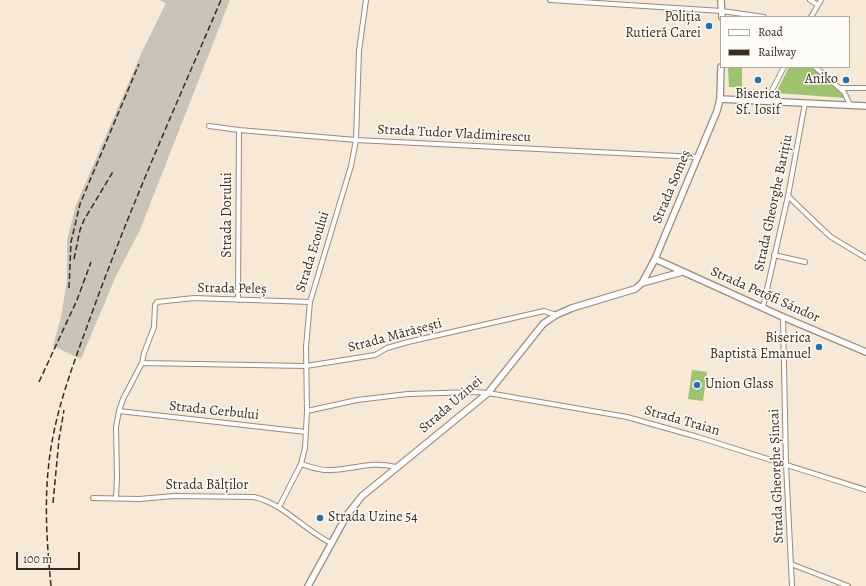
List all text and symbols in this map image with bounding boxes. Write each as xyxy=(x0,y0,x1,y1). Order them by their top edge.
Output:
place label: Poliția Rutieră Carei xyxy=(625,10,701,42)
legend xyxy=(720,16,850,68)
marker: Poliția Rutieră Carei xyxy=(704,21,714,31)
text: Road xyxy=(758,24,783,40)
text: Railway xyxy=(758,44,796,60)
place label: Aniko xyxy=(805,72,838,88)
marker: Biserica Sf. Iosif xyxy=(753,75,763,85)
marker: Aniko xyxy=(841,75,851,85)
place label: Biserica Sf. Iosif xyxy=(735,87,781,120)
street label: Strada Tudor Vladimirescu xyxy=(377,122,531,146)
street label: Strada Gheorghe Barițiu xyxy=(751,133,797,273)
street label: Strada Someș xyxy=(649,148,695,226)
street label: Strada Dorului xyxy=(220,172,236,258)
street label: Strada Ecoului xyxy=(293,210,333,294)
street label: Strada Petőfi Sándor xyxy=(708,263,822,327)
street label: Strada Peleș xyxy=(197,280,267,298)
street label: Strada Mărășești xyxy=(346,315,444,357)
place label: Biserica Baptistă Emanuel xyxy=(710,331,811,364)
marker: Biserica Baptistă Emanuel xyxy=(814,342,824,352)
street label: Strada Uzinei xyxy=(416,373,486,437)
place label: Union Glass xyxy=(705,377,774,393)
marker: Union Glass xyxy=(692,380,702,390)
street label: Strada Cerbului xyxy=(168,398,260,424)
street label: Strada Traian xyxy=(642,402,722,440)
street label: Strada Gheorghe Șincai xyxy=(766,408,788,544)
street label: Strada Bălților xyxy=(165,478,249,494)
place label: Strada Uzine 54 xyxy=(328,510,418,526)
marker: Strada Uzine 54 xyxy=(315,513,325,523)
scale bar xyxy=(18,544,82,570)
text: 100 m xyxy=(23,551,52,567)

